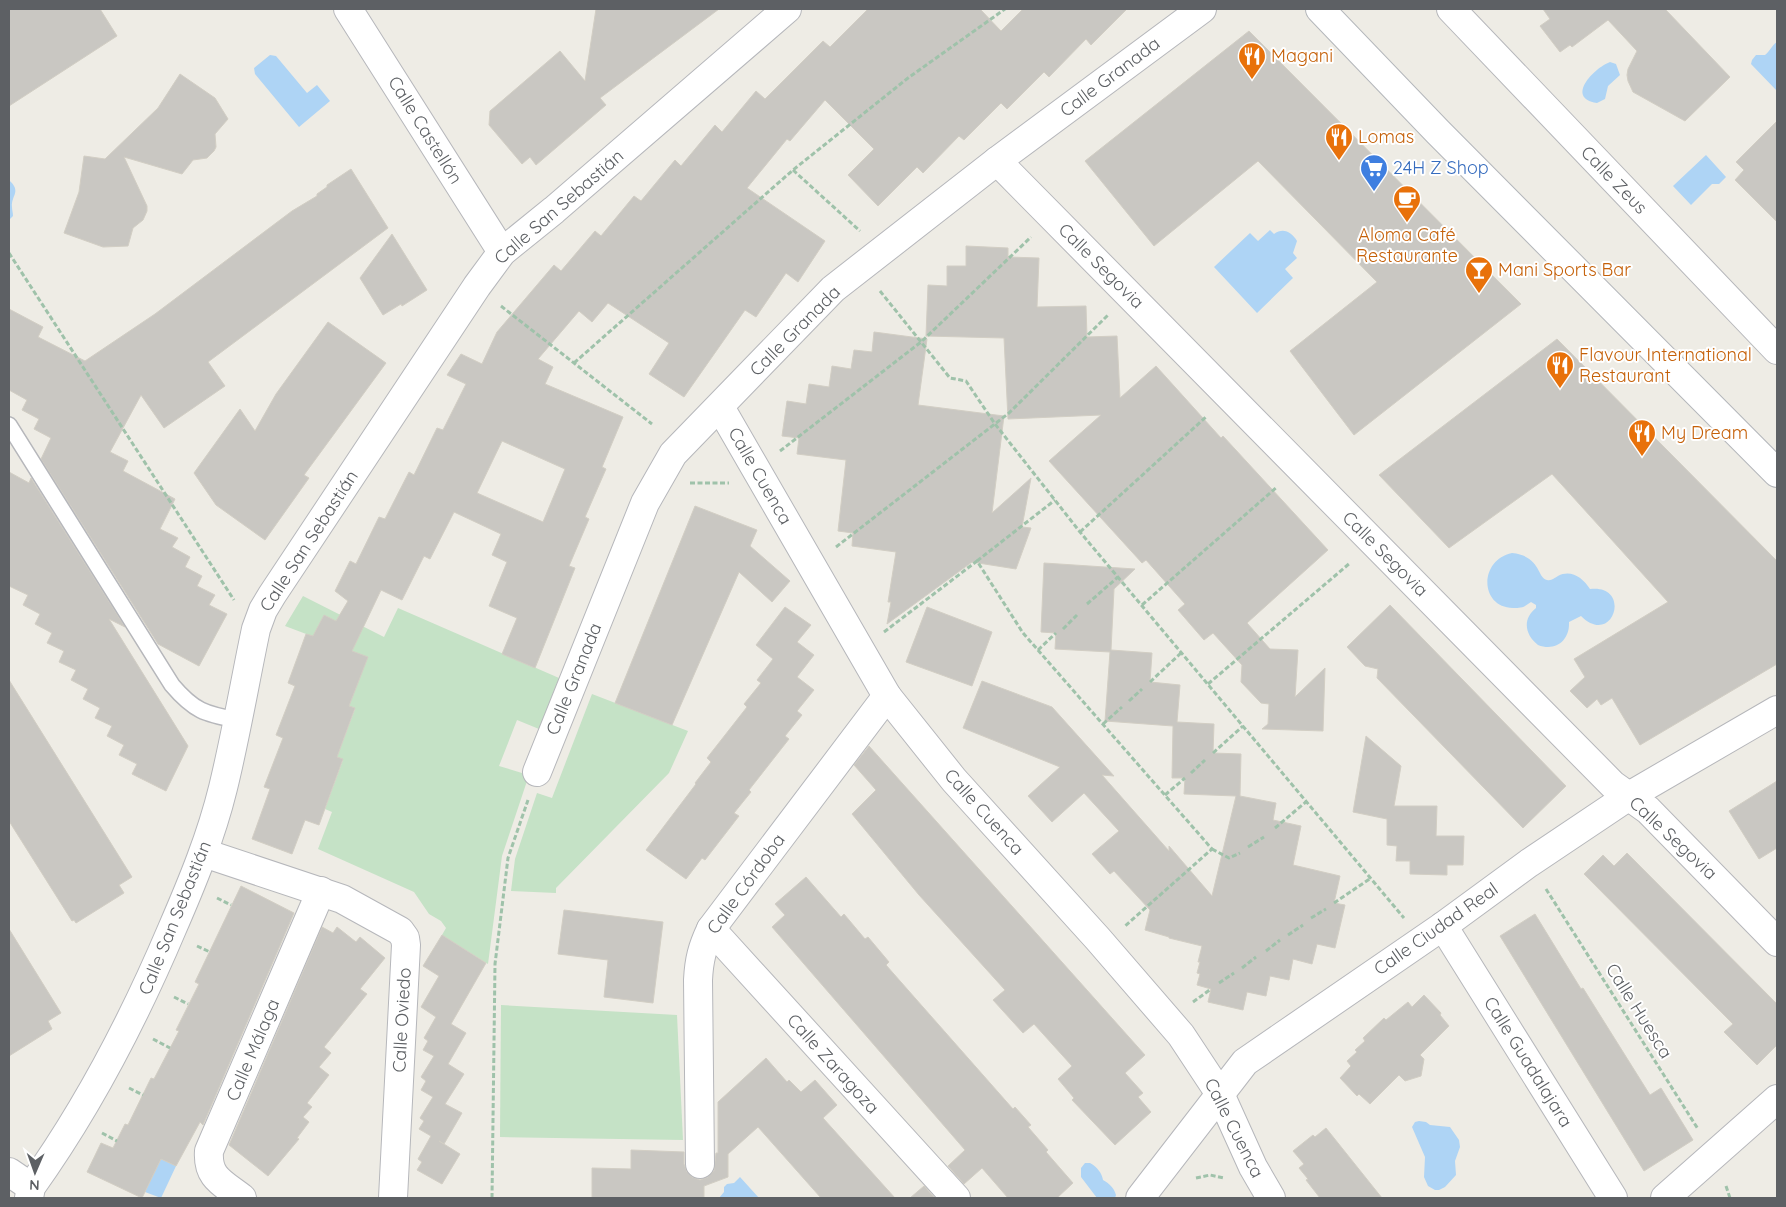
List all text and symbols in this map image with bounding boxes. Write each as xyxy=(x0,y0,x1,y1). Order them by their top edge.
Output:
street label: Calle Granada xyxy=(1055,32,1164,122)
restaurant icon: Magani xyxy=(1237,41,1267,80)
place label: Magani xyxy=(1271,44,1333,67)
street label: Calle Castellón xyxy=(383,72,468,188)
restaurant icon: Lomas xyxy=(1324,122,1354,161)
place label: Lomas xyxy=(1358,125,1414,148)
street label: Calle Zeus xyxy=(1576,141,1653,219)
street label: Calle San Sebastián xyxy=(489,144,628,269)
supermarket icon: 24H Z Shop xyxy=(1359,153,1389,192)
place label: 24H Z Shop xyxy=(1393,156,1489,179)
cafe icon: Aloma Café Restaurante xyxy=(1392,184,1422,223)
street label: Calle Segovia xyxy=(1054,218,1149,313)
place label: Aloma Café Restaurante xyxy=(1356,223,1458,267)
bar icon: Mani Sports Bar xyxy=(1464,255,1494,294)
place label: Mani Sports Bar xyxy=(1498,258,1631,281)
street label: Calle Granada xyxy=(744,280,845,381)
place label: Flavour International Restaurant xyxy=(1579,343,1752,387)
restaurant icon: Flavour International Restaurant xyxy=(1545,350,1575,389)
restaurant icon: My Dream xyxy=(1627,418,1657,457)
place label: My Dream xyxy=(1661,421,1748,444)
street label: Calle Cuenca xyxy=(723,423,798,529)
street label: Calle San Sebastián xyxy=(254,466,363,616)
street label: Calle Segovia xyxy=(1338,506,1433,601)
street label: Calle Granada xyxy=(541,619,607,738)
street label: Calle Cuenca xyxy=(939,764,1029,860)
street label: Calle Segovia xyxy=(1625,791,1722,884)
street label: Calle Córdoba xyxy=(701,829,790,938)
street label: Calle San Sebastián xyxy=(133,837,216,998)
street label: Calle Ciudad Real xyxy=(1369,877,1502,980)
street label: Calle Huesca xyxy=(1601,959,1678,1063)
street label: Calle Oviedo xyxy=(387,967,416,1073)
street label: Calle Guadalajara xyxy=(1479,992,1578,1131)
street label: Calle Málaga xyxy=(221,995,284,1104)
street label: Calle Zaragoza xyxy=(782,1009,884,1119)
street label: Calle Cuenca xyxy=(1200,1074,1269,1181)
north arrow xyxy=(10,1147,60,1197)
text: N xyxy=(29,1176,40,1194)

